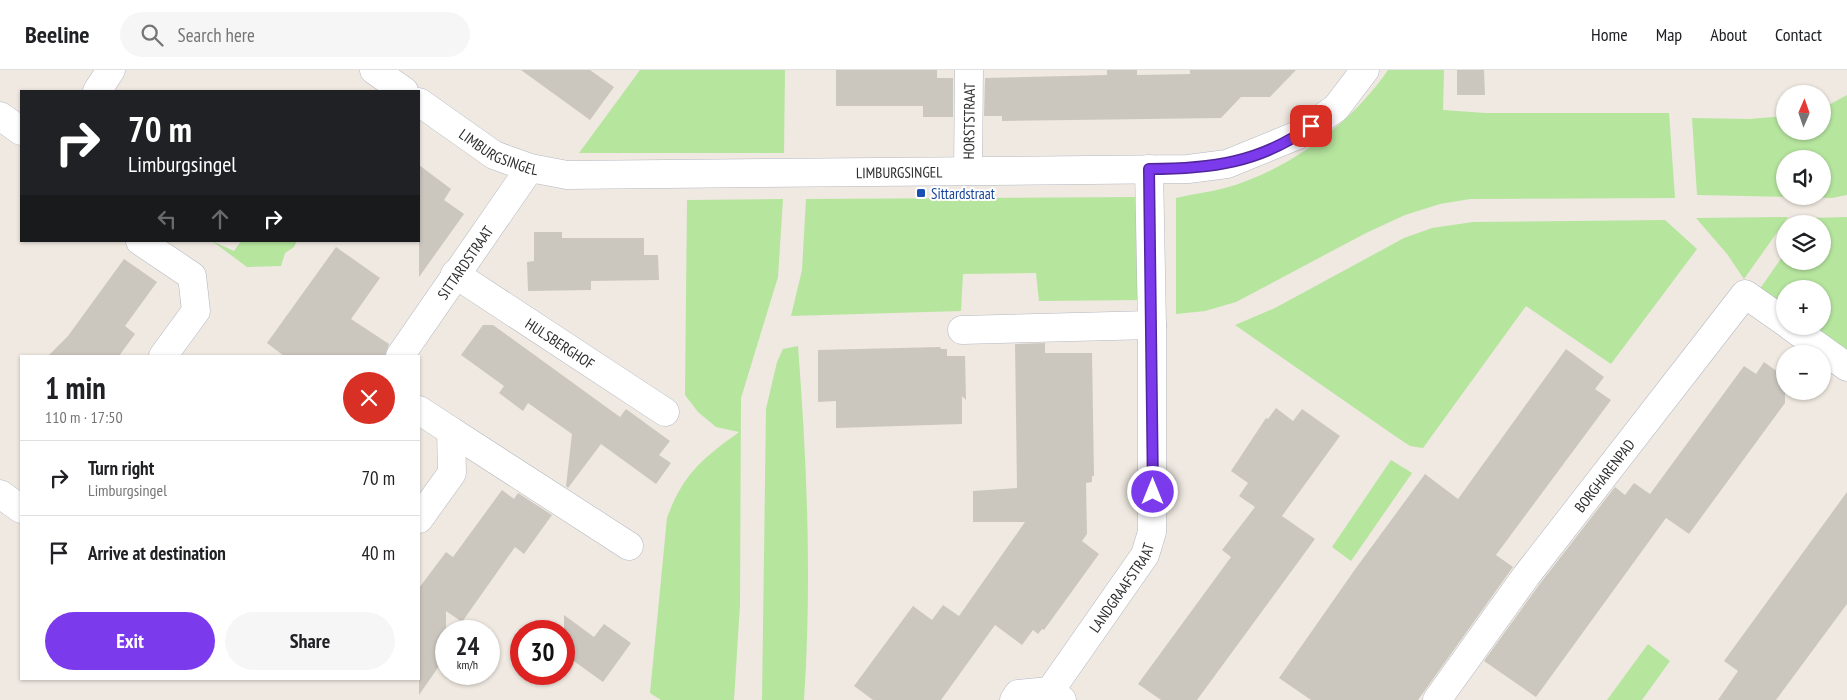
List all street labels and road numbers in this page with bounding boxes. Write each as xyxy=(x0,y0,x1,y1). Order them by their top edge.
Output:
street label: HORSTSTRAAT xyxy=(959,82,978,159)
street label: LIMBURGSINGEL xyxy=(456,124,540,179)
street label: LIMBURGSINGEL xyxy=(856,162,943,182)
street label: SITTARDSTRAAT xyxy=(433,222,497,303)
street label: HULSBERGHOF xyxy=(522,314,598,373)
street label: BORGHARENPAD xyxy=(1570,435,1638,516)
street label: LANDGRAAFSTRAAT xyxy=(1085,540,1158,636)

